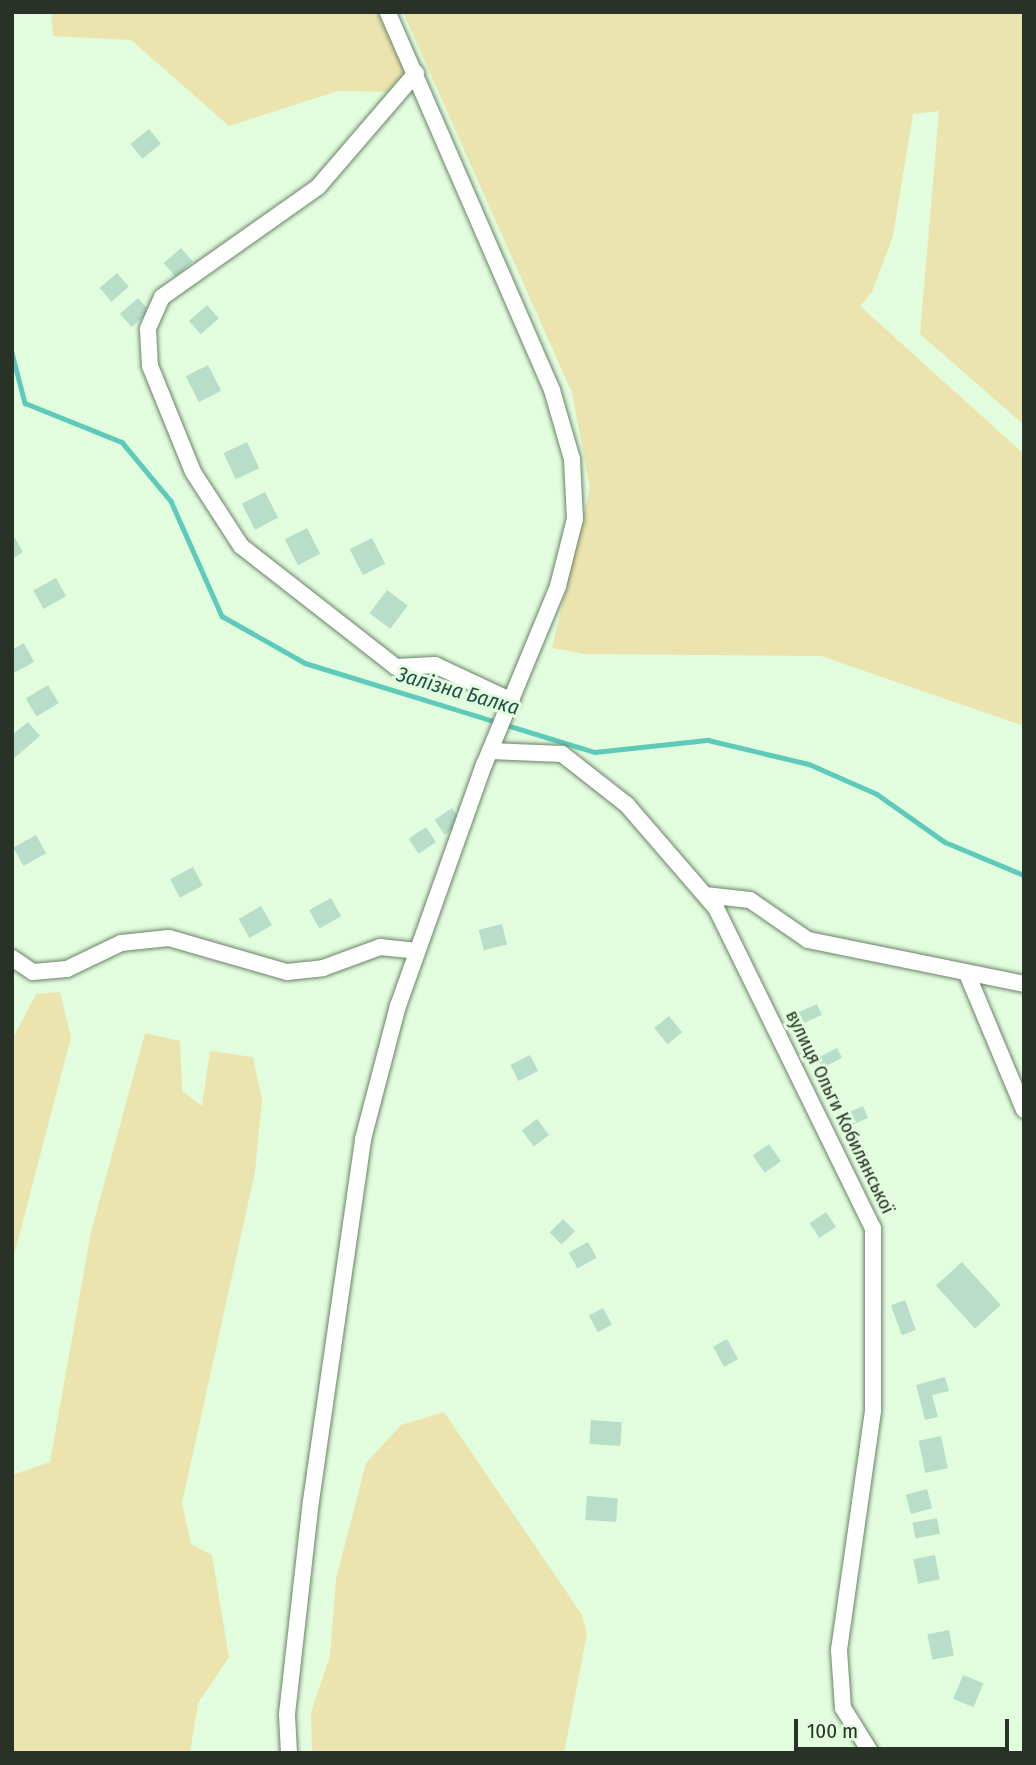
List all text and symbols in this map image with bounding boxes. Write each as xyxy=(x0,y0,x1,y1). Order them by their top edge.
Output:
water label: Залізна Балка xyxy=(394,661,522,721)
street label: вулиця Ольги Кобилянської xyxy=(781,1007,899,1217)
scale bar xyxy=(798,1706,1013,1750)
text: 100 m xyxy=(807,1718,858,1744)

